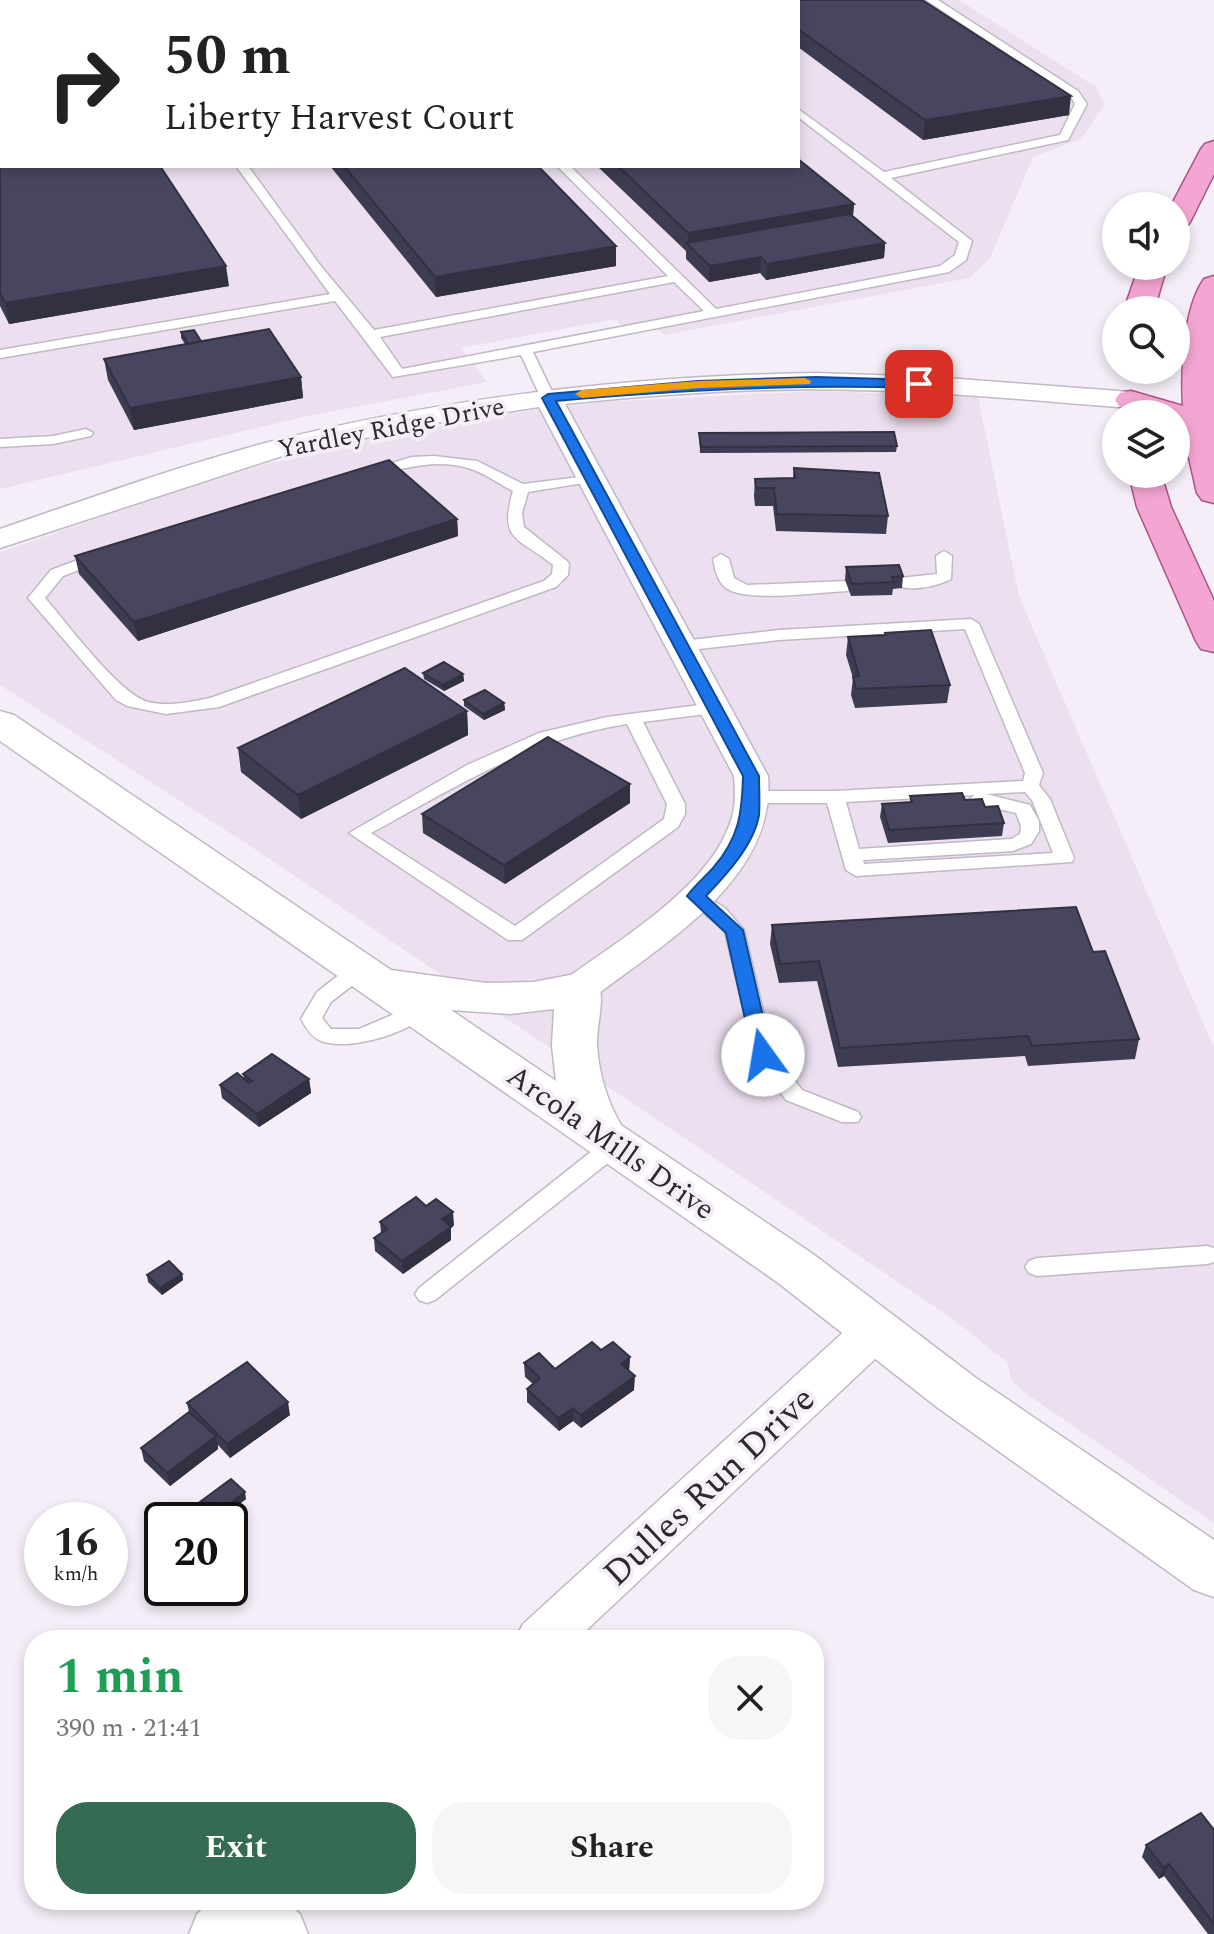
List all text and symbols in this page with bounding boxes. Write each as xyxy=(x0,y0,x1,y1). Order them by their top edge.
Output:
text: 50 m xyxy=(164,14,291,99)
icon: right xyxy=(32,32,136,136)
text: Liberty Harvest Court xyxy=(164,91,515,146)
map controls xyxy=(1102,192,1190,488)
button: sound xyxy=(1102,192,1190,280)
button: search xyxy=(1102,296,1190,384)
pin xyxy=(885,350,953,418)
icon: arrive xyxy=(897,362,941,406)
street label: Yardley Ridge Drive xyxy=(274,386,508,470)
button: layers xyxy=(1102,400,1190,488)
position arrow xyxy=(721,1013,805,1097)
street label: Arcola Mills Drive xyxy=(497,1054,724,1232)
street label: Dulles Run Drive xyxy=(591,1374,828,1600)
speed limit sign: 20 xyxy=(144,1502,248,1606)
text: 16 xyxy=(54,1513,98,1574)
text: km/h xyxy=(54,1559,99,1589)
text: 1 min xyxy=(56,1641,184,1714)
button: close xyxy=(708,1656,792,1740)
text: 390 m · 21:41 xyxy=(56,1708,202,1748)
button: Exit xyxy=(56,1802,416,1894)
button: Share xyxy=(432,1802,792,1894)

